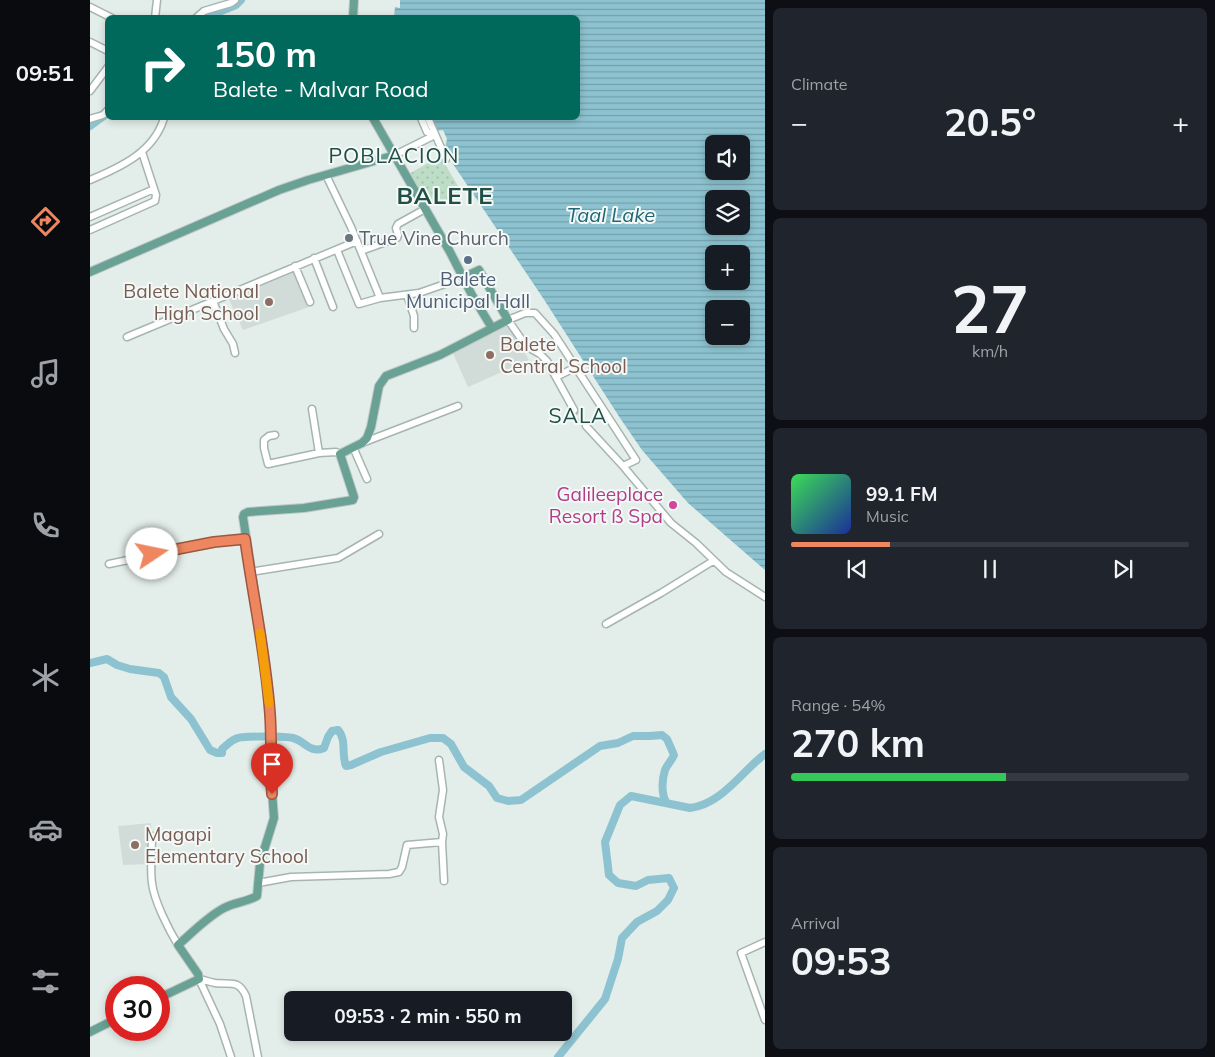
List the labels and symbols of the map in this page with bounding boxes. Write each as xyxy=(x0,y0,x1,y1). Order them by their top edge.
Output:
district label: POBLACION xyxy=(329,142,459,168)
district label: BALETE xyxy=(396,180,494,210)
water label: Taal Lake xyxy=(567,202,655,227)
place label: True Vine Church xyxy=(359,226,509,250)
marker: True Vine Church xyxy=(343,232,355,244)
marker: Balete Municipal Hall xyxy=(462,254,474,266)
place label: Balete Municipal Hall xyxy=(406,267,530,313)
place label: Balete National High School xyxy=(123,279,259,325)
marker: Balete National High School xyxy=(263,296,275,308)
place label: Balete Central School xyxy=(500,332,627,378)
marker: Balete Central School xyxy=(484,349,496,361)
district label: SALA xyxy=(549,402,607,428)
place label: Galileeplace Resort ß Spa xyxy=(549,482,663,528)
marker: Galileeplace Resort ß Spa xyxy=(667,499,679,511)
position arrow xyxy=(125,527,177,579)
pin xyxy=(251,743,293,794)
place label: Magapi Elementary School xyxy=(145,822,308,868)
marker: Magapi Elementary School xyxy=(129,839,141,851)
speed limit sign: 30 xyxy=(105,976,170,1041)

